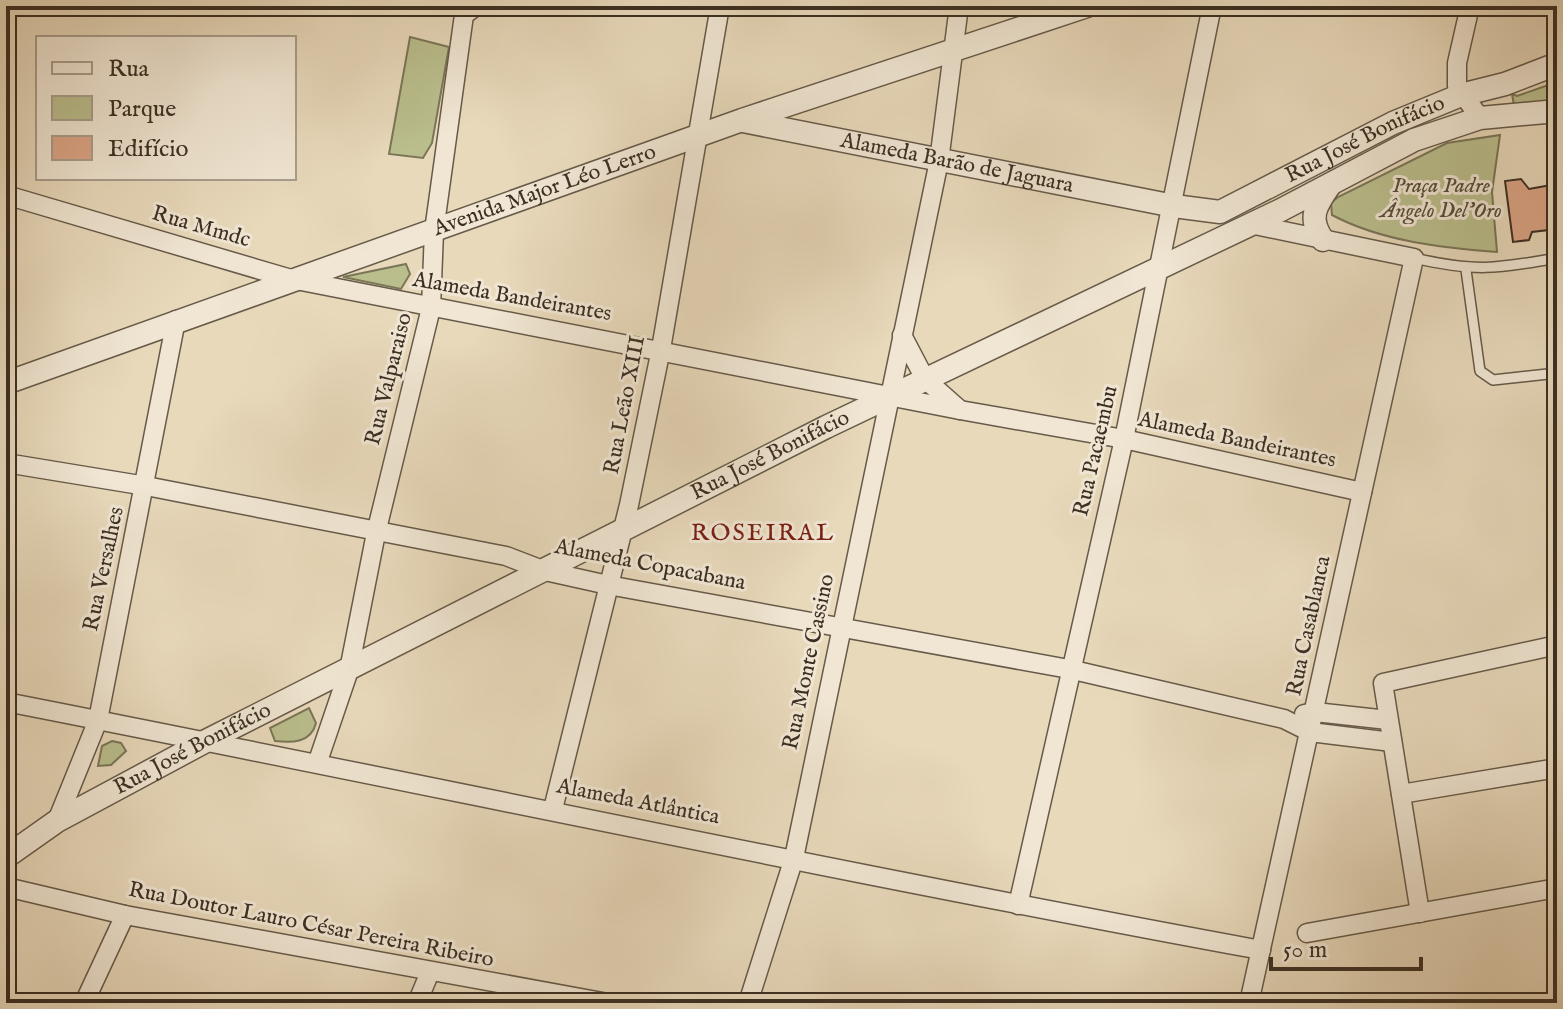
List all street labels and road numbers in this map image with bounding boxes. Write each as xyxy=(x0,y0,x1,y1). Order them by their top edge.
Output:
street label: Rua José Bonifácio xyxy=(1281,89,1449,190)
street label: Alameda Barão de Jaguara xyxy=(837,126,1076,200)
street label: Avenida Major Léo Lerro xyxy=(429,138,660,243)
street label: Rua Mmdc xyxy=(149,200,253,254)
street label: Alameda Bandeirantes xyxy=(409,266,614,328)
street label: Rua Valparaiso xyxy=(359,310,419,448)
street label: Rua Leão XIII xyxy=(598,333,652,477)
street label: Rua Pacaembu xyxy=(1067,383,1125,519)
street label: Rua José Bonifácio xyxy=(686,404,854,507)
street label: Alameda Bandeirantes xyxy=(1135,405,1338,475)
street label: Rua Versalhes xyxy=(77,504,131,634)
street label: Alameda Copacabana xyxy=(551,533,748,597)
street label: Rua Casablanca xyxy=(1280,553,1338,699)
street label: Rua Monte Cassino xyxy=(777,571,841,752)
street label: Rua José Bonifácio xyxy=(109,696,276,802)
street label: Alameda Atlântica xyxy=(553,772,722,832)
street label: Rua Doutor Lauro César Pereira Ribeiro xyxy=(126,876,496,974)

